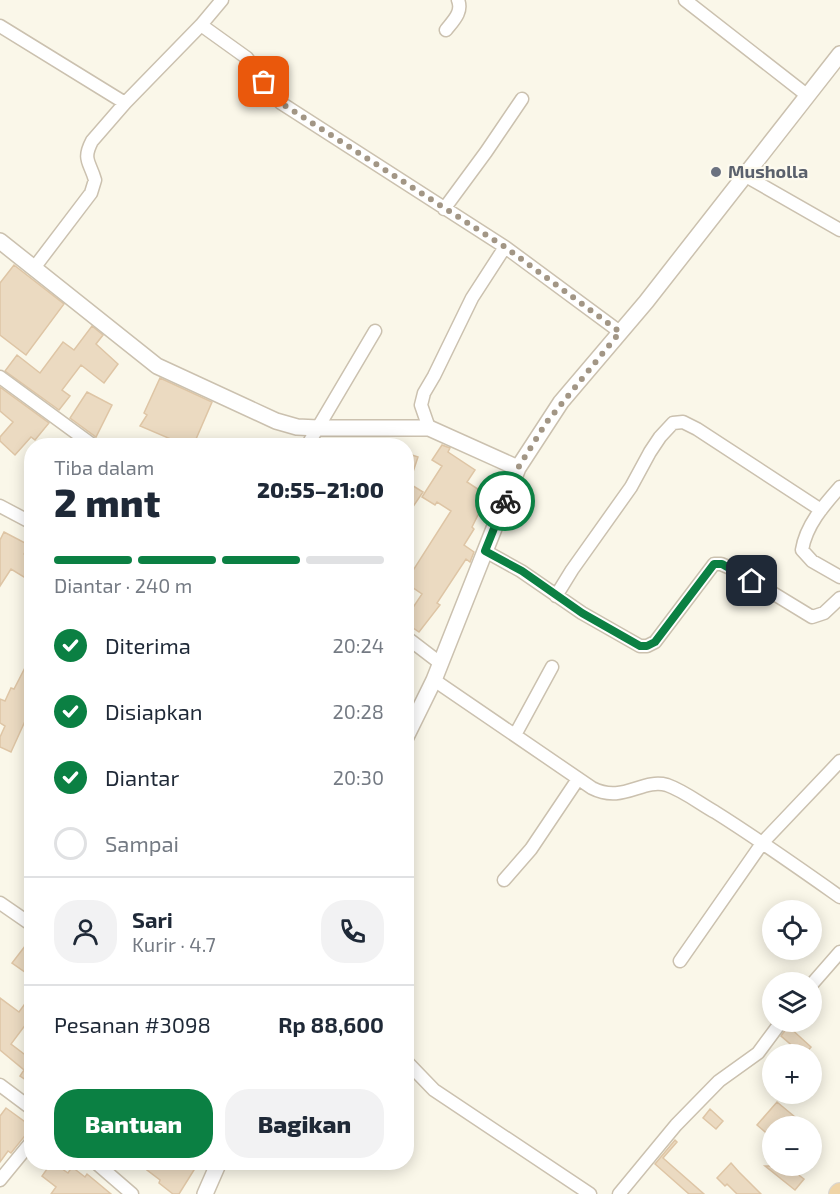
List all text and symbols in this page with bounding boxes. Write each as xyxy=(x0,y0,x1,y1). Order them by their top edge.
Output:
pin xyxy=(238,56,289,107)
icon: bag xyxy=(247,65,280,98)
place label: Musholla xyxy=(728,160,808,182)
marker: Musholla xyxy=(709,165,723,179)
text: Tiba dalam xyxy=(54,455,154,479)
courier xyxy=(475,471,535,531)
text: 20:55–21:00 xyxy=(257,476,384,502)
text: 2 mnt xyxy=(54,478,160,525)
icon: bike xyxy=(489,485,522,518)
pin xyxy=(726,555,777,606)
icon: home xyxy=(735,564,768,597)
text: Diantar · 240 m xyxy=(54,573,192,597)
icon: check xyxy=(54,629,87,662)
text: Diterima xyxy=(105,632,191,658)
text: 20:24 xyxy=(332,633,384,657)
icon: check xyxy=(54,695,87,728)
text: Disiapkan xyxy=(105,698,203,724)
text: 20:28 xyxy=(333,699,384,723)
icon: check xyxy=(54,761,87,794)
text: Diantar xyxy=(105,764,179,790)
text: 20:30 xyxy=(333,765,384,789)
text: Sampai xyxy=(105,830,179,856)
button: person xyxy=(54,900,117,963)
button: phone xyxy=(321,900,384,963)
map controls xyxy=(762,900,822,1176)
button: locate xyxy=(762,900,822,960)
text: Sari xyxy=(132,906,173,932)
text: Kurir · 4.7 xyxy=(132,932,216,956)
button: layers xyxy=(762,972,822,1032)
text: Pesanan #3098 xyxy=(54,1011,211,1037)
text: Rp 88,600 xyxy=(278,1011,384,1037)
button: + xyxy=(762,1044,822,1104)
button: Bantuan xyxy=(54,1089,213,1158)
button: Bagikan xyxy=(225,1089,384,1158)
button: − xyxy=(762,1116,822,1176)

